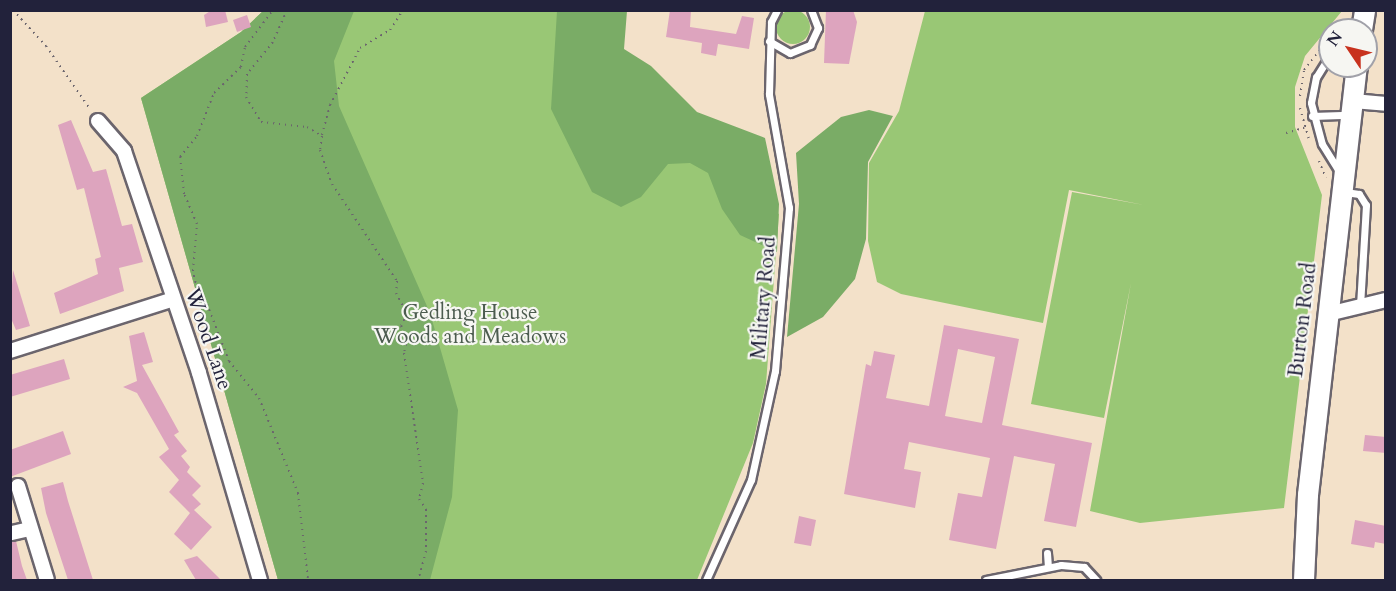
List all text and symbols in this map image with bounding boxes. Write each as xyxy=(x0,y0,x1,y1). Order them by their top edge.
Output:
north arrow xyxy=(1318,18,1378,78)
text: N xyxy=(1322,27,1348,51)
street label: Military Road xyxy=(746,236,782,360)
street label: Burton Road xyxy=(1283,261,1323,379)
street label: Wood Lane xyxy=(179,285,237,393)
park label: Gedling House Woods and Meadows xyxy=(374,300,566,350)

